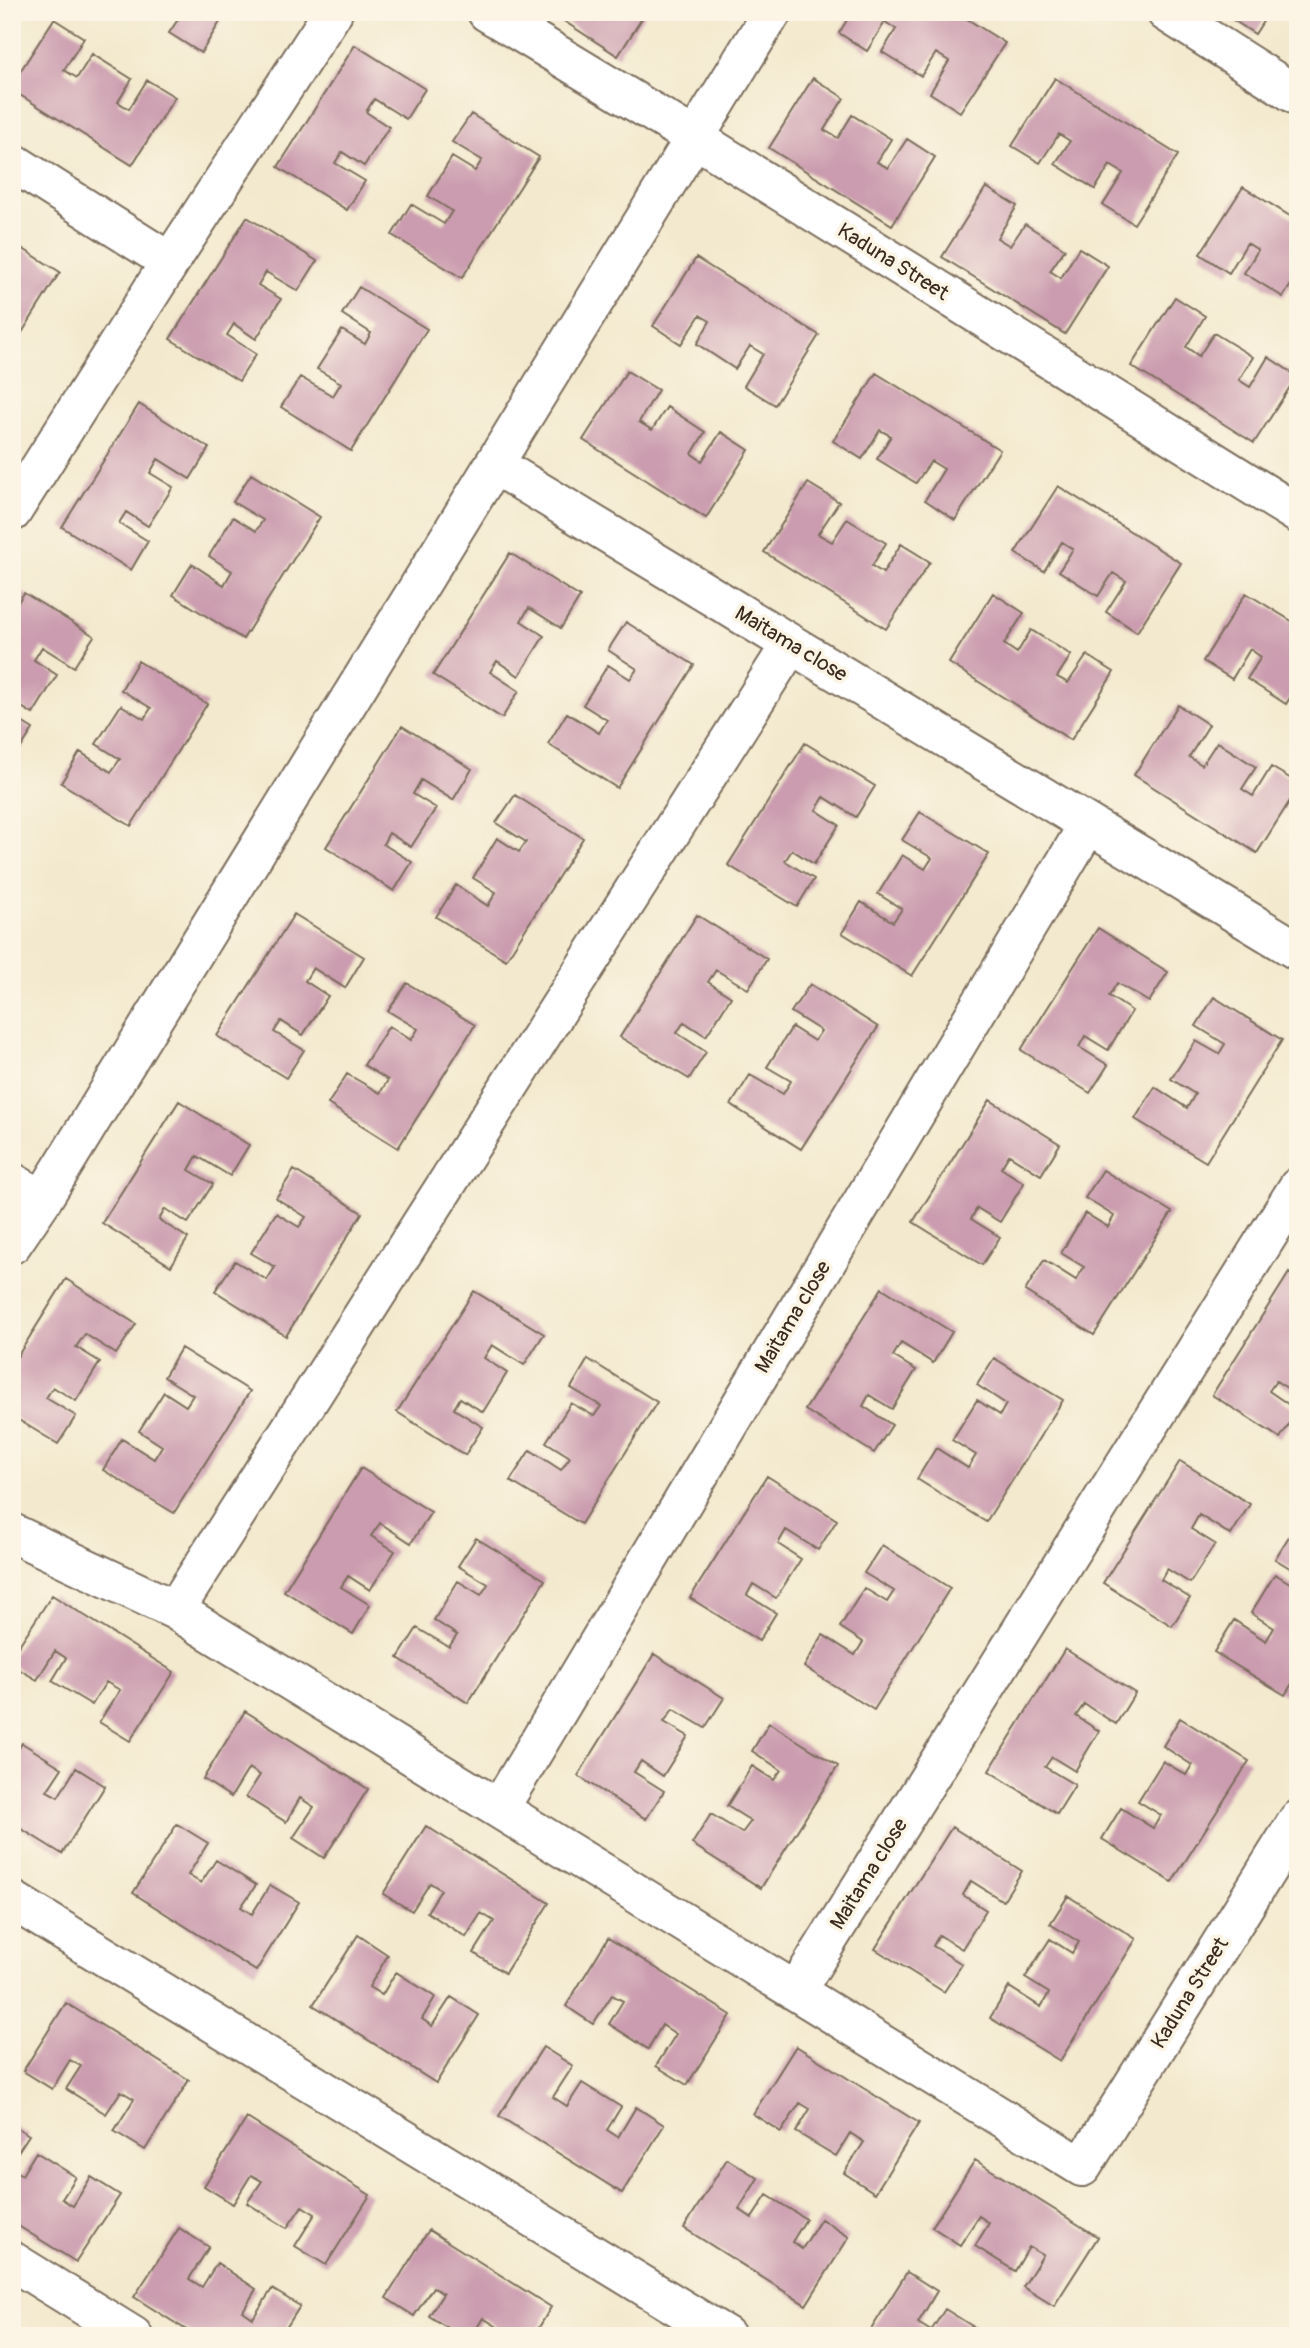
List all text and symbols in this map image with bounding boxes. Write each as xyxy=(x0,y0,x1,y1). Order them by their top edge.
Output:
street label: Kaduna Street xyxy=(832,217,954,307)
street label: Maitama close xyxy=(730,600,853,688)
street label: Maitama close xyxy=(749,1255,837,1378)
street label: Maitama close xyxy=(824,1813,914,1935)
street label: Kaduna Street xyxy=(1145,1932,1235,2054)

